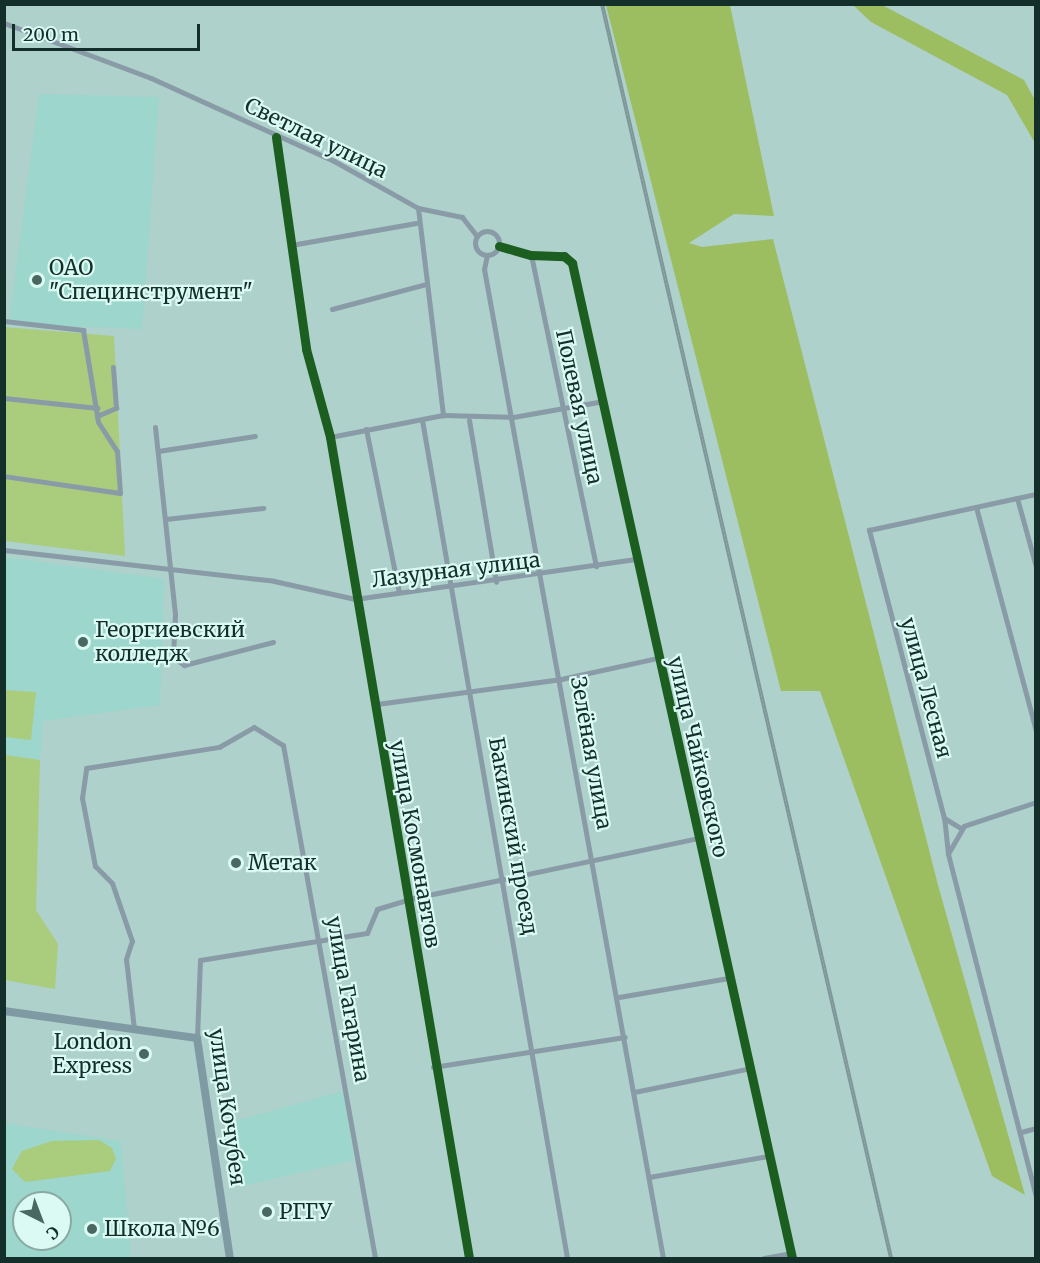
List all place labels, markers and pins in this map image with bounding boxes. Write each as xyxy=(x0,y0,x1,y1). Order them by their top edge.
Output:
place label: ОАО "Специнструмент" xyxy=(49,255,253,305)
marker: ОАО "Специнструмент" xyxy=(30,273,44,287)
place label: Георгиевский колледж xyxy=(95,617,245,667)
marker: Георгиевский колледж xyxy=(76,635,90,649)
place label: Метак xyxy=(248,850,317,876)
marker: Метак xyxy=(229,856,243,870)
place label: London Express xyxy=(52,1029,132,1079)
marker: London Express xyxy=(137,1047,151,1061)
place label: РГГУ xyxy=(279,1199,332,1225)
marker: РГГУ xyxy=(260,1205,274,1219)
place label: Школа №6 xyxy=(104,1216,220,1242)
marker: Школа №6 xyxy=(85,1222,99,1236)

